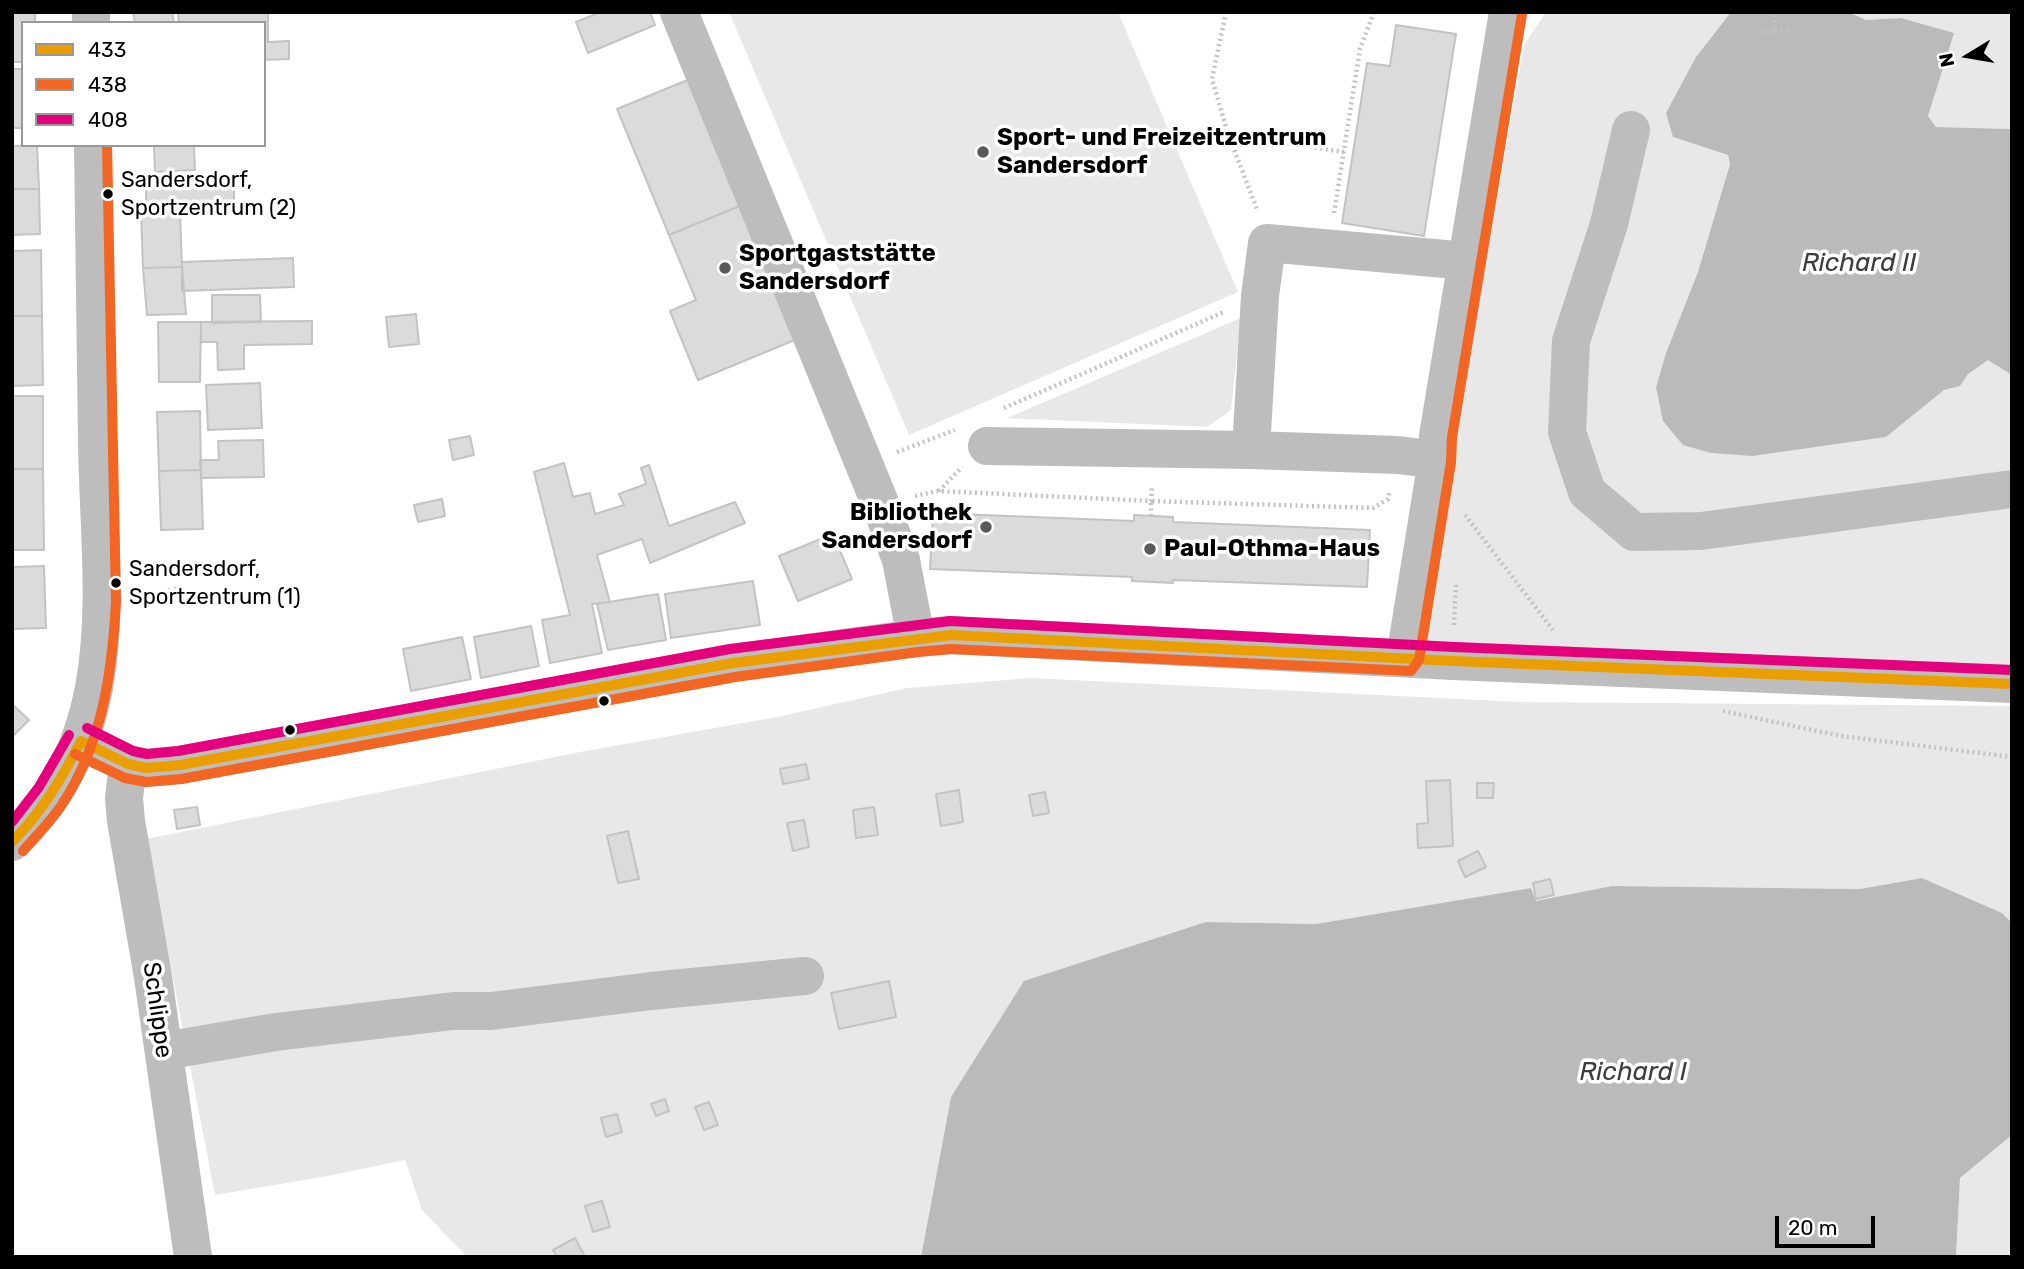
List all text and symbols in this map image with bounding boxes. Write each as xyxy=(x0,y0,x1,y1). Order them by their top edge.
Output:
legend xyxy=(21,21,266,147)
north arrow xyxy=(1933,21,2003,91)
text: 433 xyxy=(88,37,126,62)
text: N xyxy=(1934,51,1959,69)
text: 438 xyxy=(88,72,127,97)
text: 408 xyxy=(88,107,128,132)
place label: Sport- und Freizeitzentrum Sandersdorf xyxy=(997,124,1327,180)
marker: Sport- und Freizeitzentrum Sandersdorf xyxy=(975,144,991,160)
place label: Sandersdorf, Sportzentrum (2) xyxy=(121,168,296,220)
marker: Sandersdorf, Sportzentrum (2) xyxy=(101,187,115,201)
place label: Sportgaststätte Sandersdorf xyxy=(739,240,936,296)
water label: Richard II xyxy=(1802,247,1916,279)
marker: Sportgaststätte Sandersdorf xyxy=(717,260,733,276)
place label: Bibliothek Sandersdorf xyxy=(822,499,972,555)
marker: Bibliothek Sandersdorf xyxy=(978,519,994,535)
place label: Paul-Othma-Haus xyxy=(1164,535,1380,563)
marker: Paul-Othma-Haus xyxy=(1142,541,1158,557)
place label: Sandersdorf, Sportzentrum (1) xyxy=(129,557,301,608)
marker: Sandersdorf, Sportzentrum (1) xyxy=(109,576,123,590)
unlabelled marker xyxy=(597,694,611,708)
unlabelled marker xyxy=(283,723,297,737)
street label: Schlippe xyxy=(136,960,178,1060)
water label: Richard I xyxy=(1579,1056,1687,1088)
scale bar xyxy=(1779,1202,1879,1246)
text: 20 m xyxy=(1788,1215,1837,1240)

